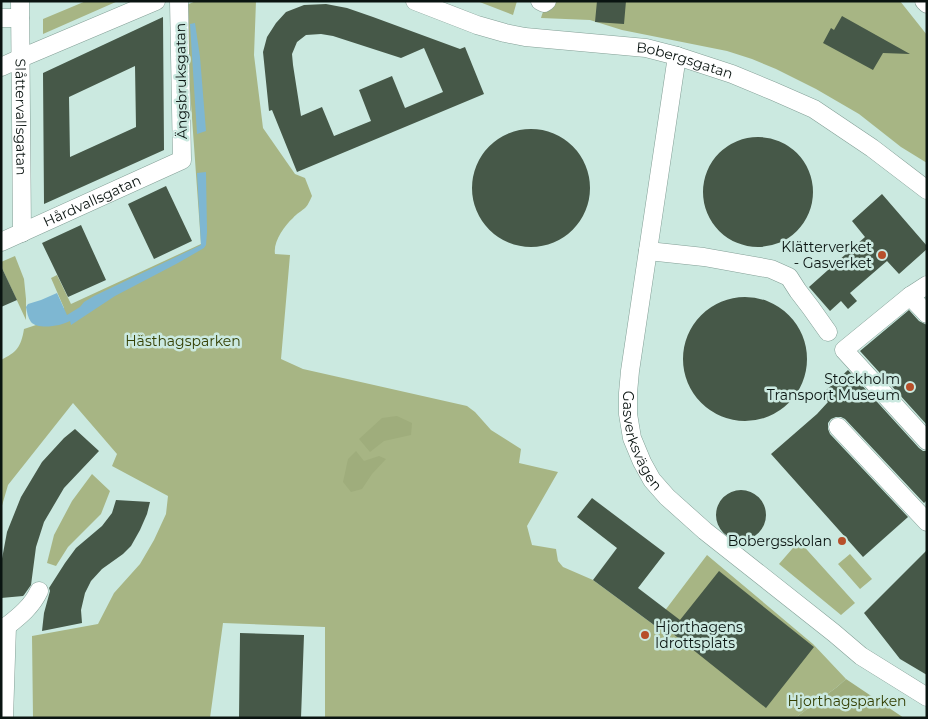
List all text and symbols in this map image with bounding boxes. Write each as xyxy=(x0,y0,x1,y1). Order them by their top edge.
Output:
street label: Ängsbruksgatan xyxy=(171,23,191,139)
street label: Bobergsgatan xyxy=(636,38,735,83)
street label: Slåttervallsgatan xyxy=(11,58,31,176)
street label: Hårdvallsgatan xyxy=(40,171,144,231)
place label: Klätterverket - Gasverket xyxy=(781,238,872,272)
marker: Klätterverket - Gasverket xyxy=(876,249,888,261)
park label: Hästhagsparken xyxy=(125,332,241,350)
place label: Stockholm Transport Museum xyxy=(767,370,900,404)
marker: Stockholm Transport Museum xyxy=(904,381,916,393)
street label: Gasverksvägen xyxy=(619,391,666,494)
place label: Bobergsskolan xyxy=(728,532,832,550)
marker: Bobergsskolan xyxy=(836,535,848,547)
place label: Hjorthagens Idrottsplats xyxy=(655,618,743,652)
marker: Hjorthagens Idrottsplats xyxy=(639,629,651,641)
park label: Hjorthagsparken xyxy=(787,692,907,710)

